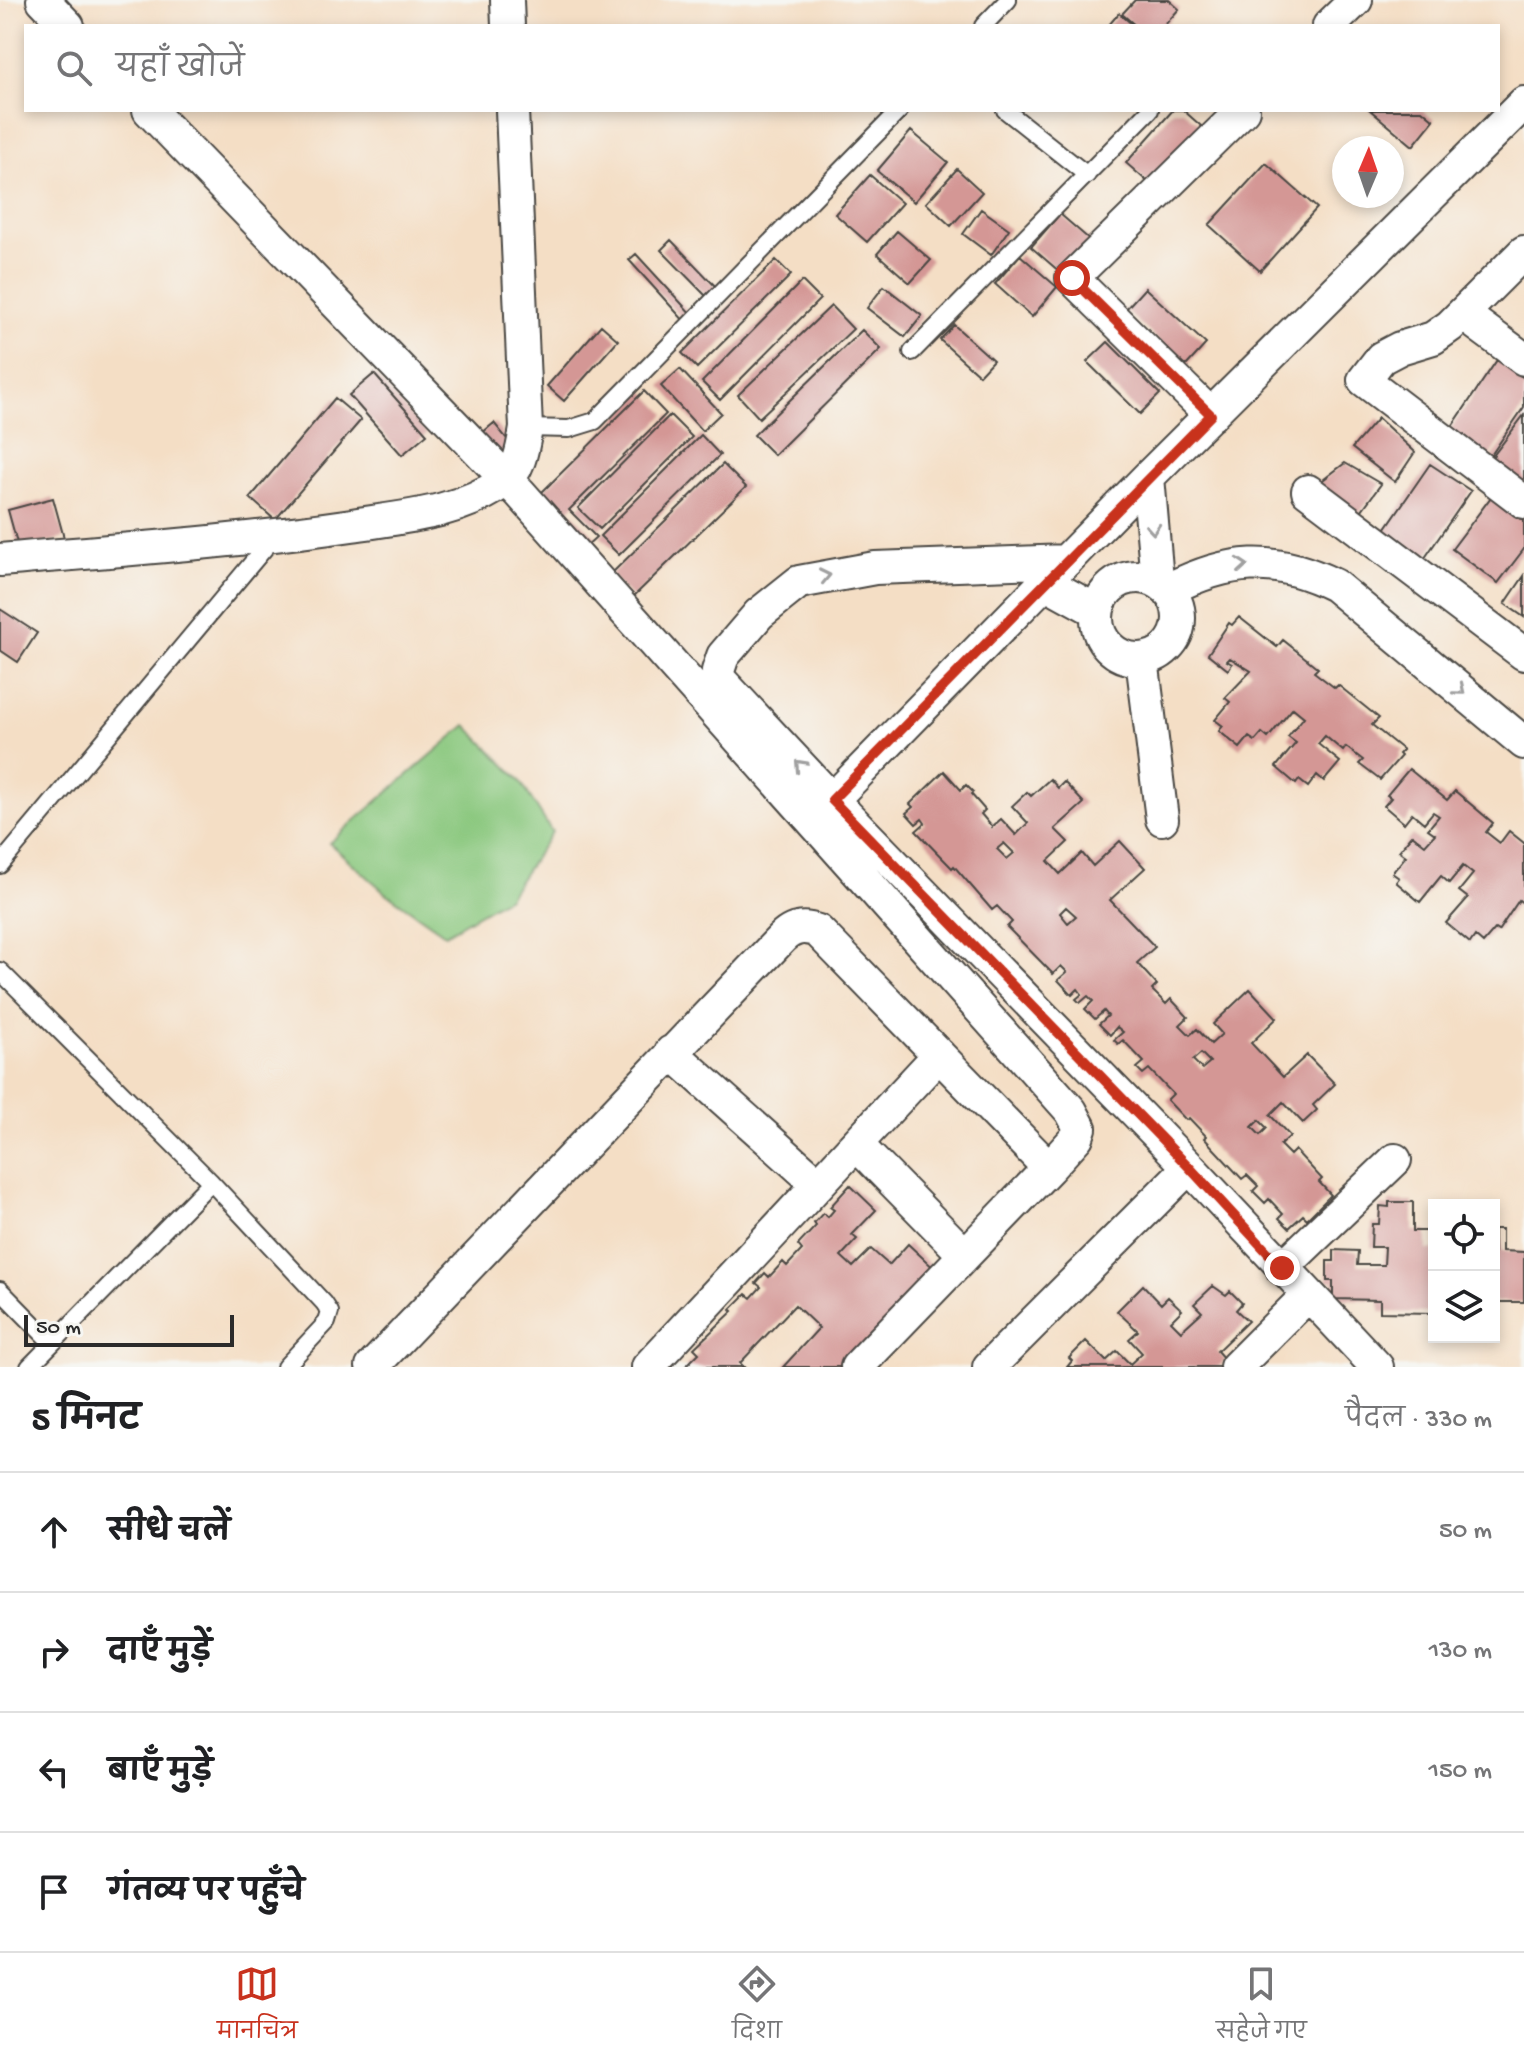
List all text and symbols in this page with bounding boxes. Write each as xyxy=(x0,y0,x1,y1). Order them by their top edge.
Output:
search box xyxy=(24,24,1500,112)
icon: search xyxy=(52,46,96,90)
text: यहाँ खोजें xyxy=(116,53,244,88)
north arrow xyxy=(1332,136,1404,208)
route start xyxy=(1054,260,1090,296)
one-way arrow xyxy=(1144,523,1161,536)
one-way arrow xyxy=(1236,556,1249,573)
one-way arrow xyxy=(818,568,831,585)
one-way arrow xyxy=(1451,680,1466,695)
one-way arrow xyxy=(794,760,809,774)
map controls xyxy=(1428,1199,1500,1343)
button: locate xyxy=(1428,1199,1500,1271)
route end xyxy=(1264,1250,1300,1286)
button: layers xyxy=(1428,1271,1500,1343)
scale bar xyxy=(24,1311,234,1347)
text: 50 m xyxy=(36,1316,81,1342)
text: 5 मिनट xyxy=(32,1402,140,1442)
text: पैदल · 330 m xyxy=(1345,1406,1492,1437)
icon: ahead xyxy=(32,1510,76,1554)
text: सीधे चलें xyxy=(108,1517,230,1552)
text: 50 m xyxy=(1439,1517,1492,1548)
icon: right xyxy=(32,1630,76,1674)
text: दाएँ मुड़ें xyxy=(108,1637,212,1672)
text: 130 m xyxy=(1429,1637,1492,1668)
icon: left xyxy=(32,1750,76,1794)
text: बाएँ मुड़ें xyxy=(108,1757,213,1792)
text: 150 m xyxy=(1428,1757,1492,1788)
icon: arrive xyxy=(32,1870,76,1914)
text: गंतव्य पर पहुँचे xyxy=(108,1877,305,1912)
tab: मानचित्र xyxy=(217,1962,298,2055)
tab: दिशा xyxy=(732,1962,782,2055)
tab: सहेजे गए xyxy=(1216,1962,1307,2055)

